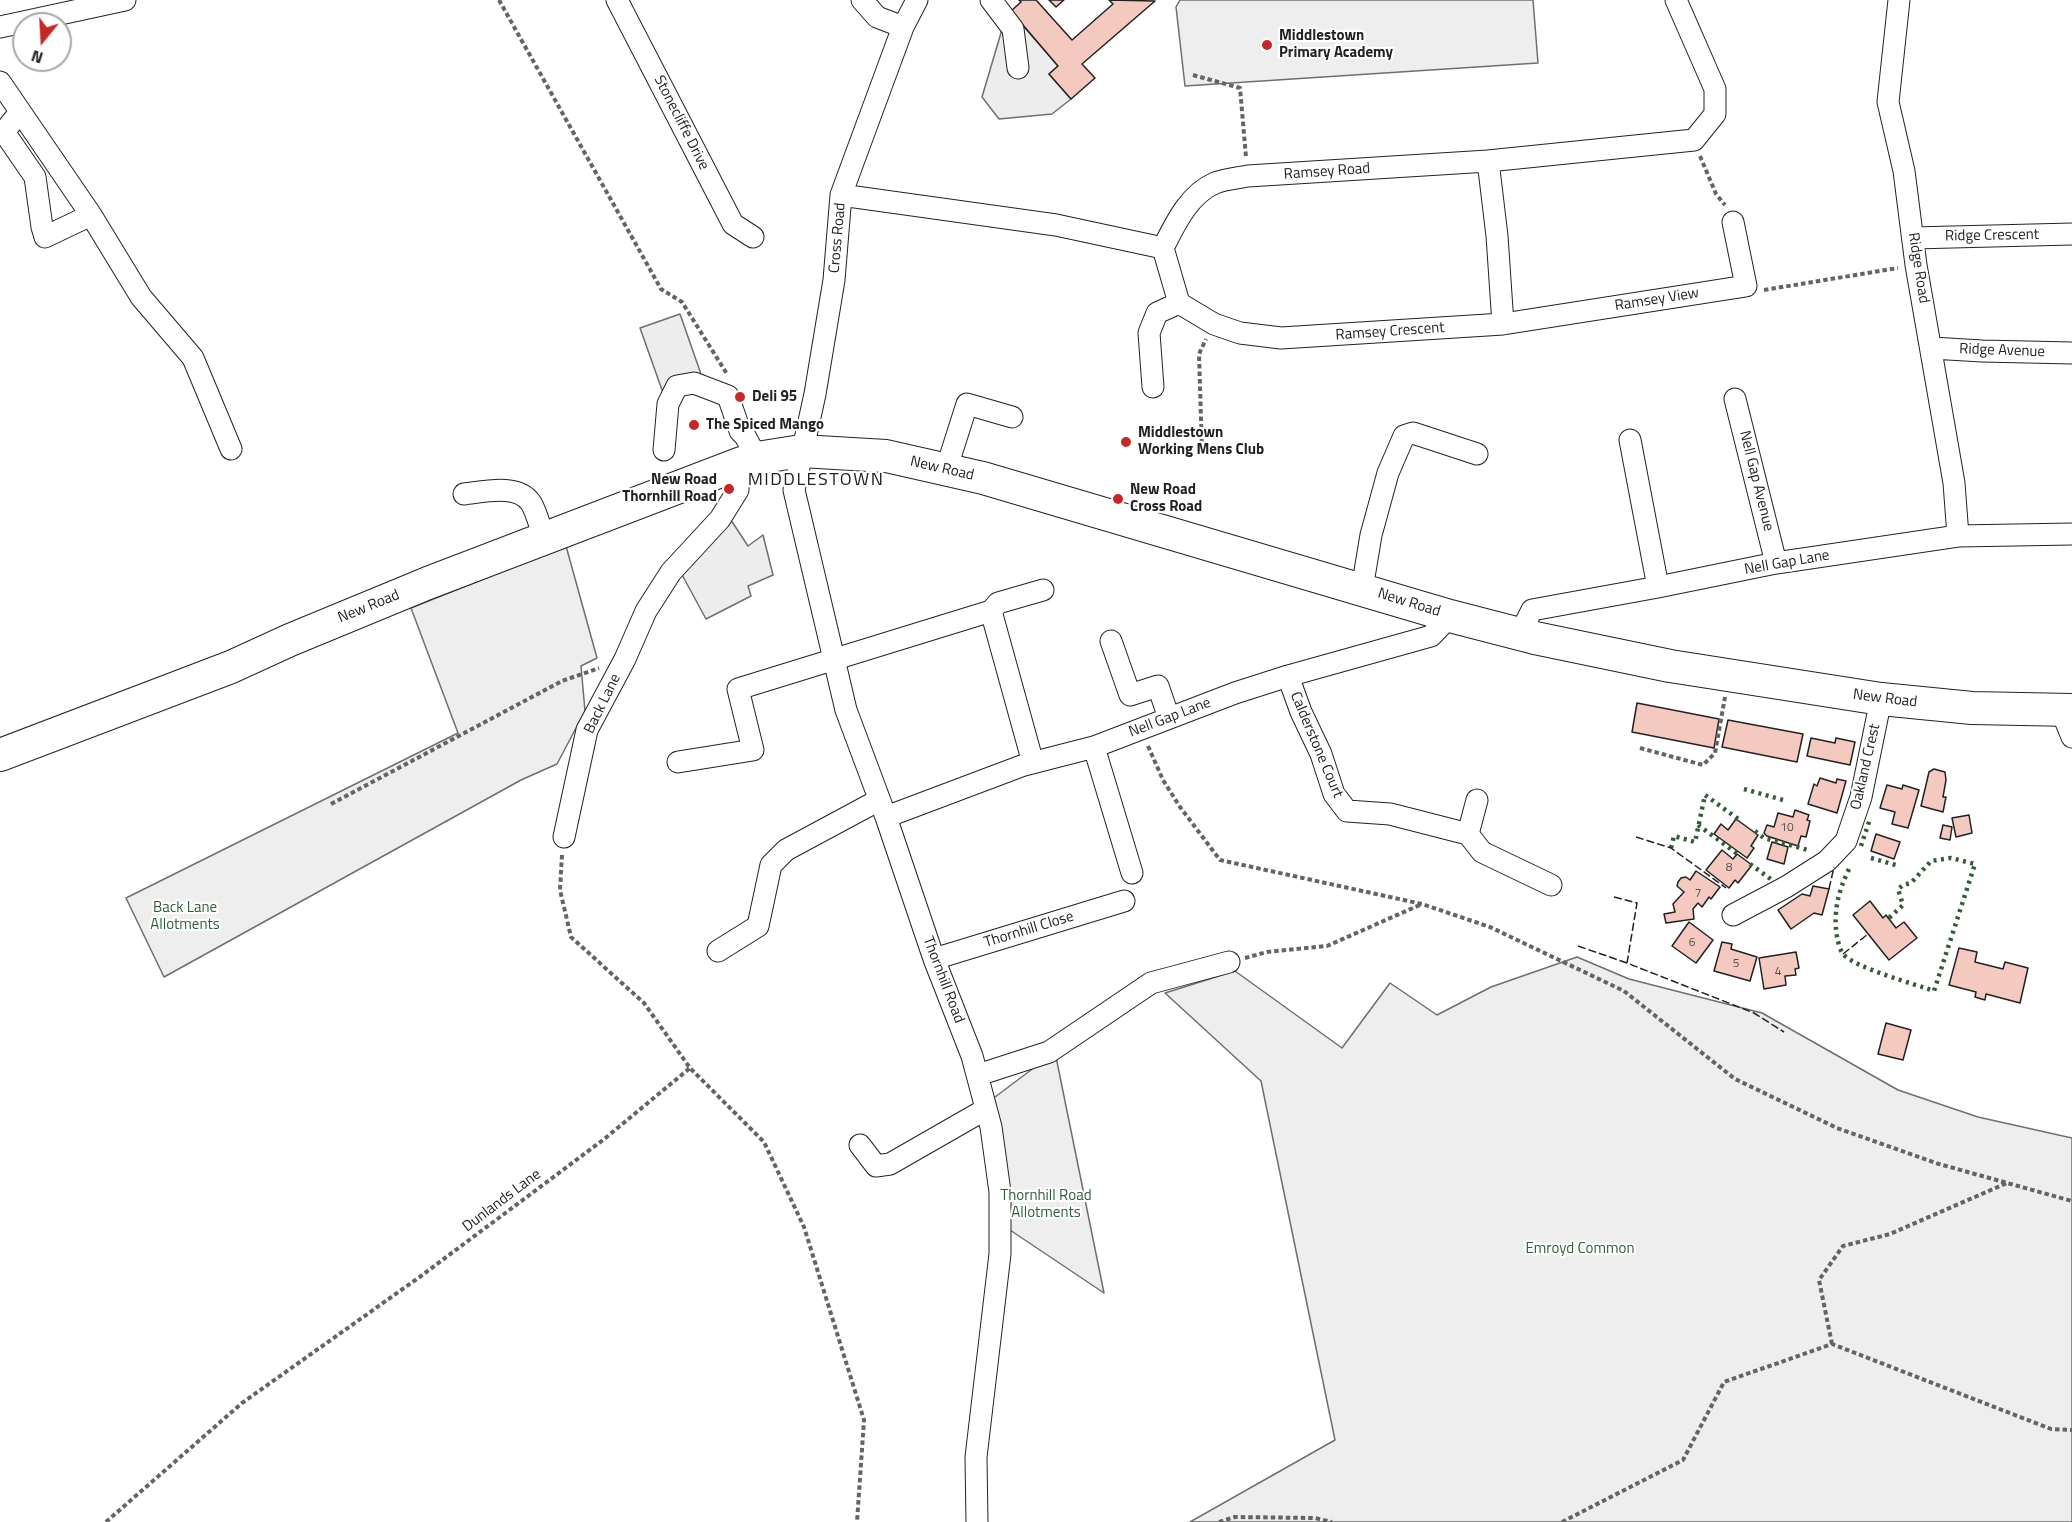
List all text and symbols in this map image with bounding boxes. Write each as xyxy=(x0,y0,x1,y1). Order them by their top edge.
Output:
north arrow xyxy=(12,12,72,72)
place label: Middlestown Primary Academy xyxy=(1279,27,1393,62)
marker: Middlestown Primary Academy xyxy=(1260,38,1274,52)
text: N xyxy=(28,44,46,70)
street label: Stonecliffe Drive xyxy=(649,73,713,173)
street label: Ramsey Road xyxy=(1283,160,1371,184)
street label: Cross Road xyxy=(826,202,850,274)
street label: Ridge Crescent xyxy=(1945,226,2039,246)
street label: Ridge Road xyxy=(1904,231,1932,305)
street label: Ramsey View xyxy=(1614,284,1700,316)
street label: Ramsey Crescent xyxy=(1335,319,1445,345)
street label: Ridge Avenue xyxy=(1959,341,2045,361)
place label: Deli 95 xyxy=(752,388,797,406)
marker: Deli 95 xyxy=(733,390,747,404)
place label: The Spiced Mango xyxy=(706,416,824,434)
marker: The Spiced Mango xyxy=(687,418,701,432)
place label: Middlestown Working Mens Club xyxy=(1138,424,1264,459)
street label: Nell Gap Avenue xyxy=(1735,429,1777,533)
marker: Middlestown Working Mens Club xyxy=(1119,435,1133,449)
street label: New Road xyxy=(908,453,976,485)
district label: MIDDLESTOWN xyxy=(748,470,884,492)
place label: New Road Thornhill Road xyxy=(622,471,717,506)
place label: New Road Cross Road xyxy=(1130,481,1202,516)
marker: New Road Thornhill Road xyxy=(722,482,736,496)
marker: New Road Cross Road xyxy=(1111,492,1125,506)
street label: Nell Gap Lane xyxy=(1743,547,1831,579)
street label: New Road xyxy=(1375,585,1443,621)
street label: New Road xyxy=(336,587,402,627)
street label: Back Lane xyxy=(581,671,625,737)
street label: New Road xyxy=(1852,686,1918,712)
street label: Calderstone Court xyxy=(1286,689,1346,801)
street label: Nell Gap Lane xyxy=(1127,694,1213,742)
street label: Oakland Crest xyxy=(1847,722,1885,812)
house number: 10 xyxy=(1780,821,1794,835)
house number: 8 xyxy=(1726,861,1732,875)
house number: 7 xyxy=(1695,887,1701,901)
park label: Back Lane Allotments xyxy=(150,899,220,934)
street label: Thornhill Close xyxy=(982,908,1076,952)
street label: Thornhill Road xyxy=(918,934,968,1026)
house number: 6 xyxy=(1689,936,1695,950)
house number: 5 xyxy=(1733,957,1739,971)
house number: 4 xyxy=(1775,965,1781,979)
street label: Dunlands Lane xyxy=(459,1166,545,1236)
park label: Thornhill Road Allotments xyxy=(1000,1187,1092,1222)
park label: Emroyd Common xyxy=(1526,1240,1634,1258)

